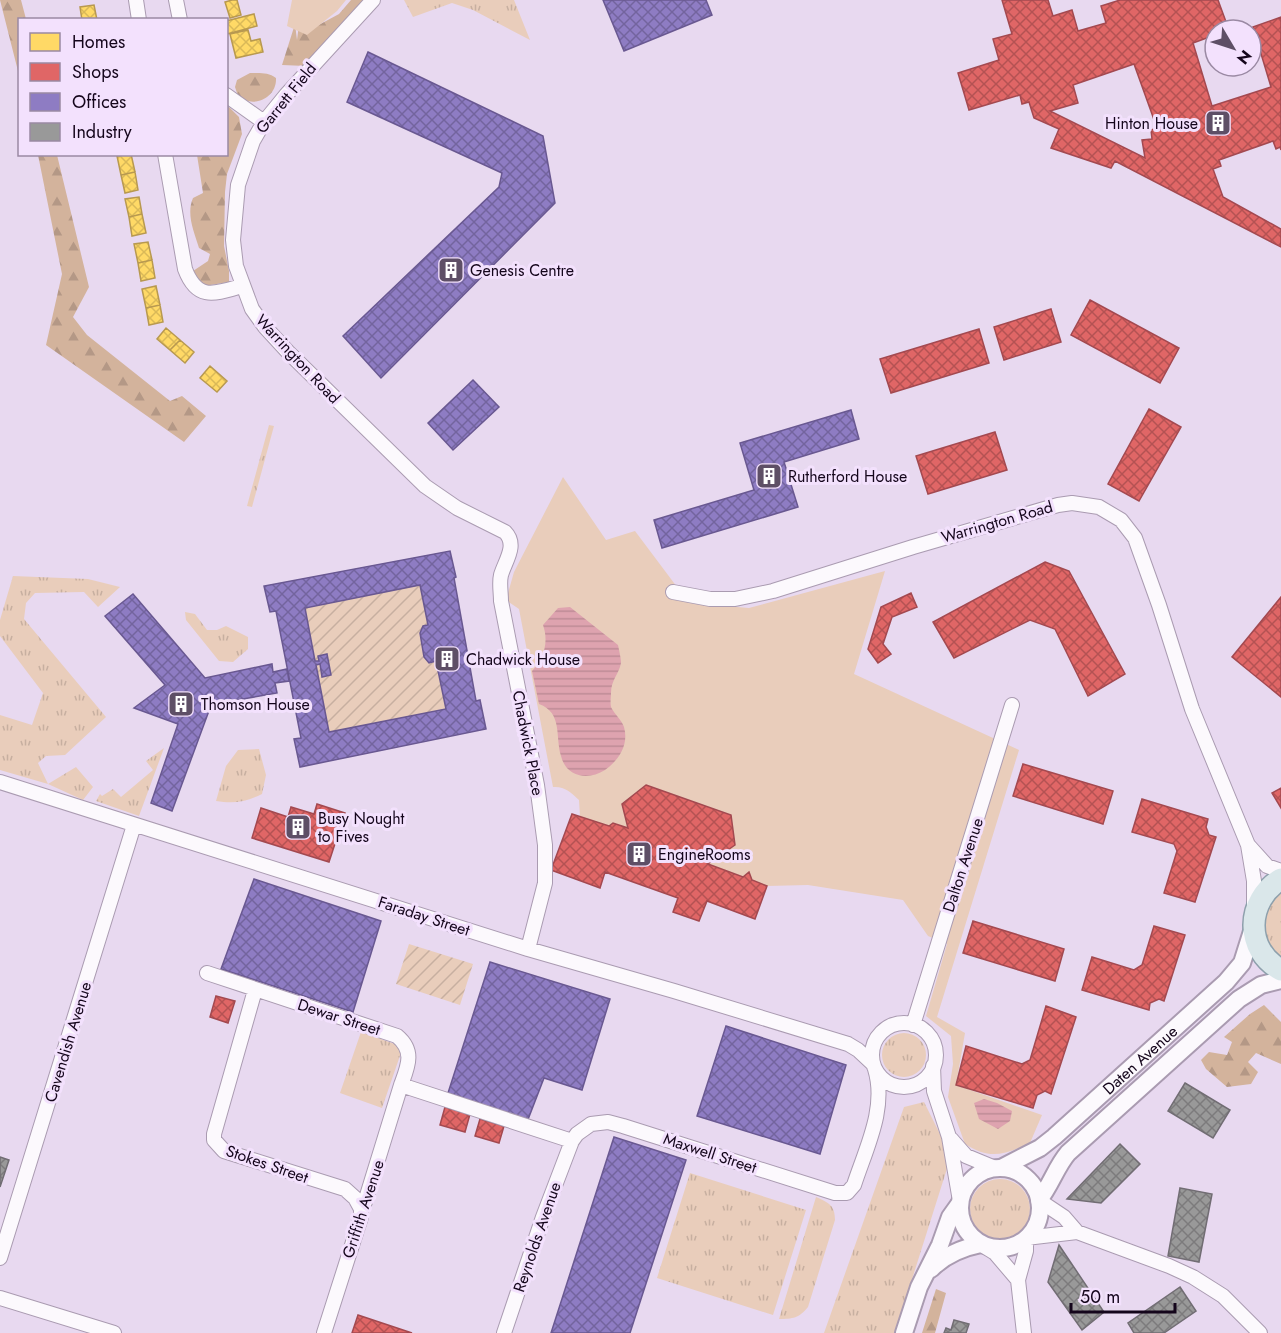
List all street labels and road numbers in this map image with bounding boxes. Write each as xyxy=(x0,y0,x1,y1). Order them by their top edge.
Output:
street label: Garrett Field xyxy=(250,58,322,138)
street label: Warrington Road xyxy=(250,309,346,409)
street label: Warrington Road xyxy=(939,495,1055,549)
street label: Chadwick Place xyxy=(507,688,549,798)
street label: Dalton Avenue xyxy=(937,815,989,915)
street label: Faraday Street xyxy=(375,890,473,942)
street label: Cavendish Avenue xyxy=(39,979,97,1105)
street label: Dewar Street xyxy=(295,993,384,1041)
street label: Daten Avenue xyxy=(1097,1020,1182,1100)
street label: Maxwell Street xyxy=(660,1127,760,1179)
street label: Stokes Street xyxy=(223,1139,311,1189)
street label: Griffith Avenue xyxy=(336,1157,390,1261)
street label: Reynolds Avenue xyxy=(507,1179,567,1295)

